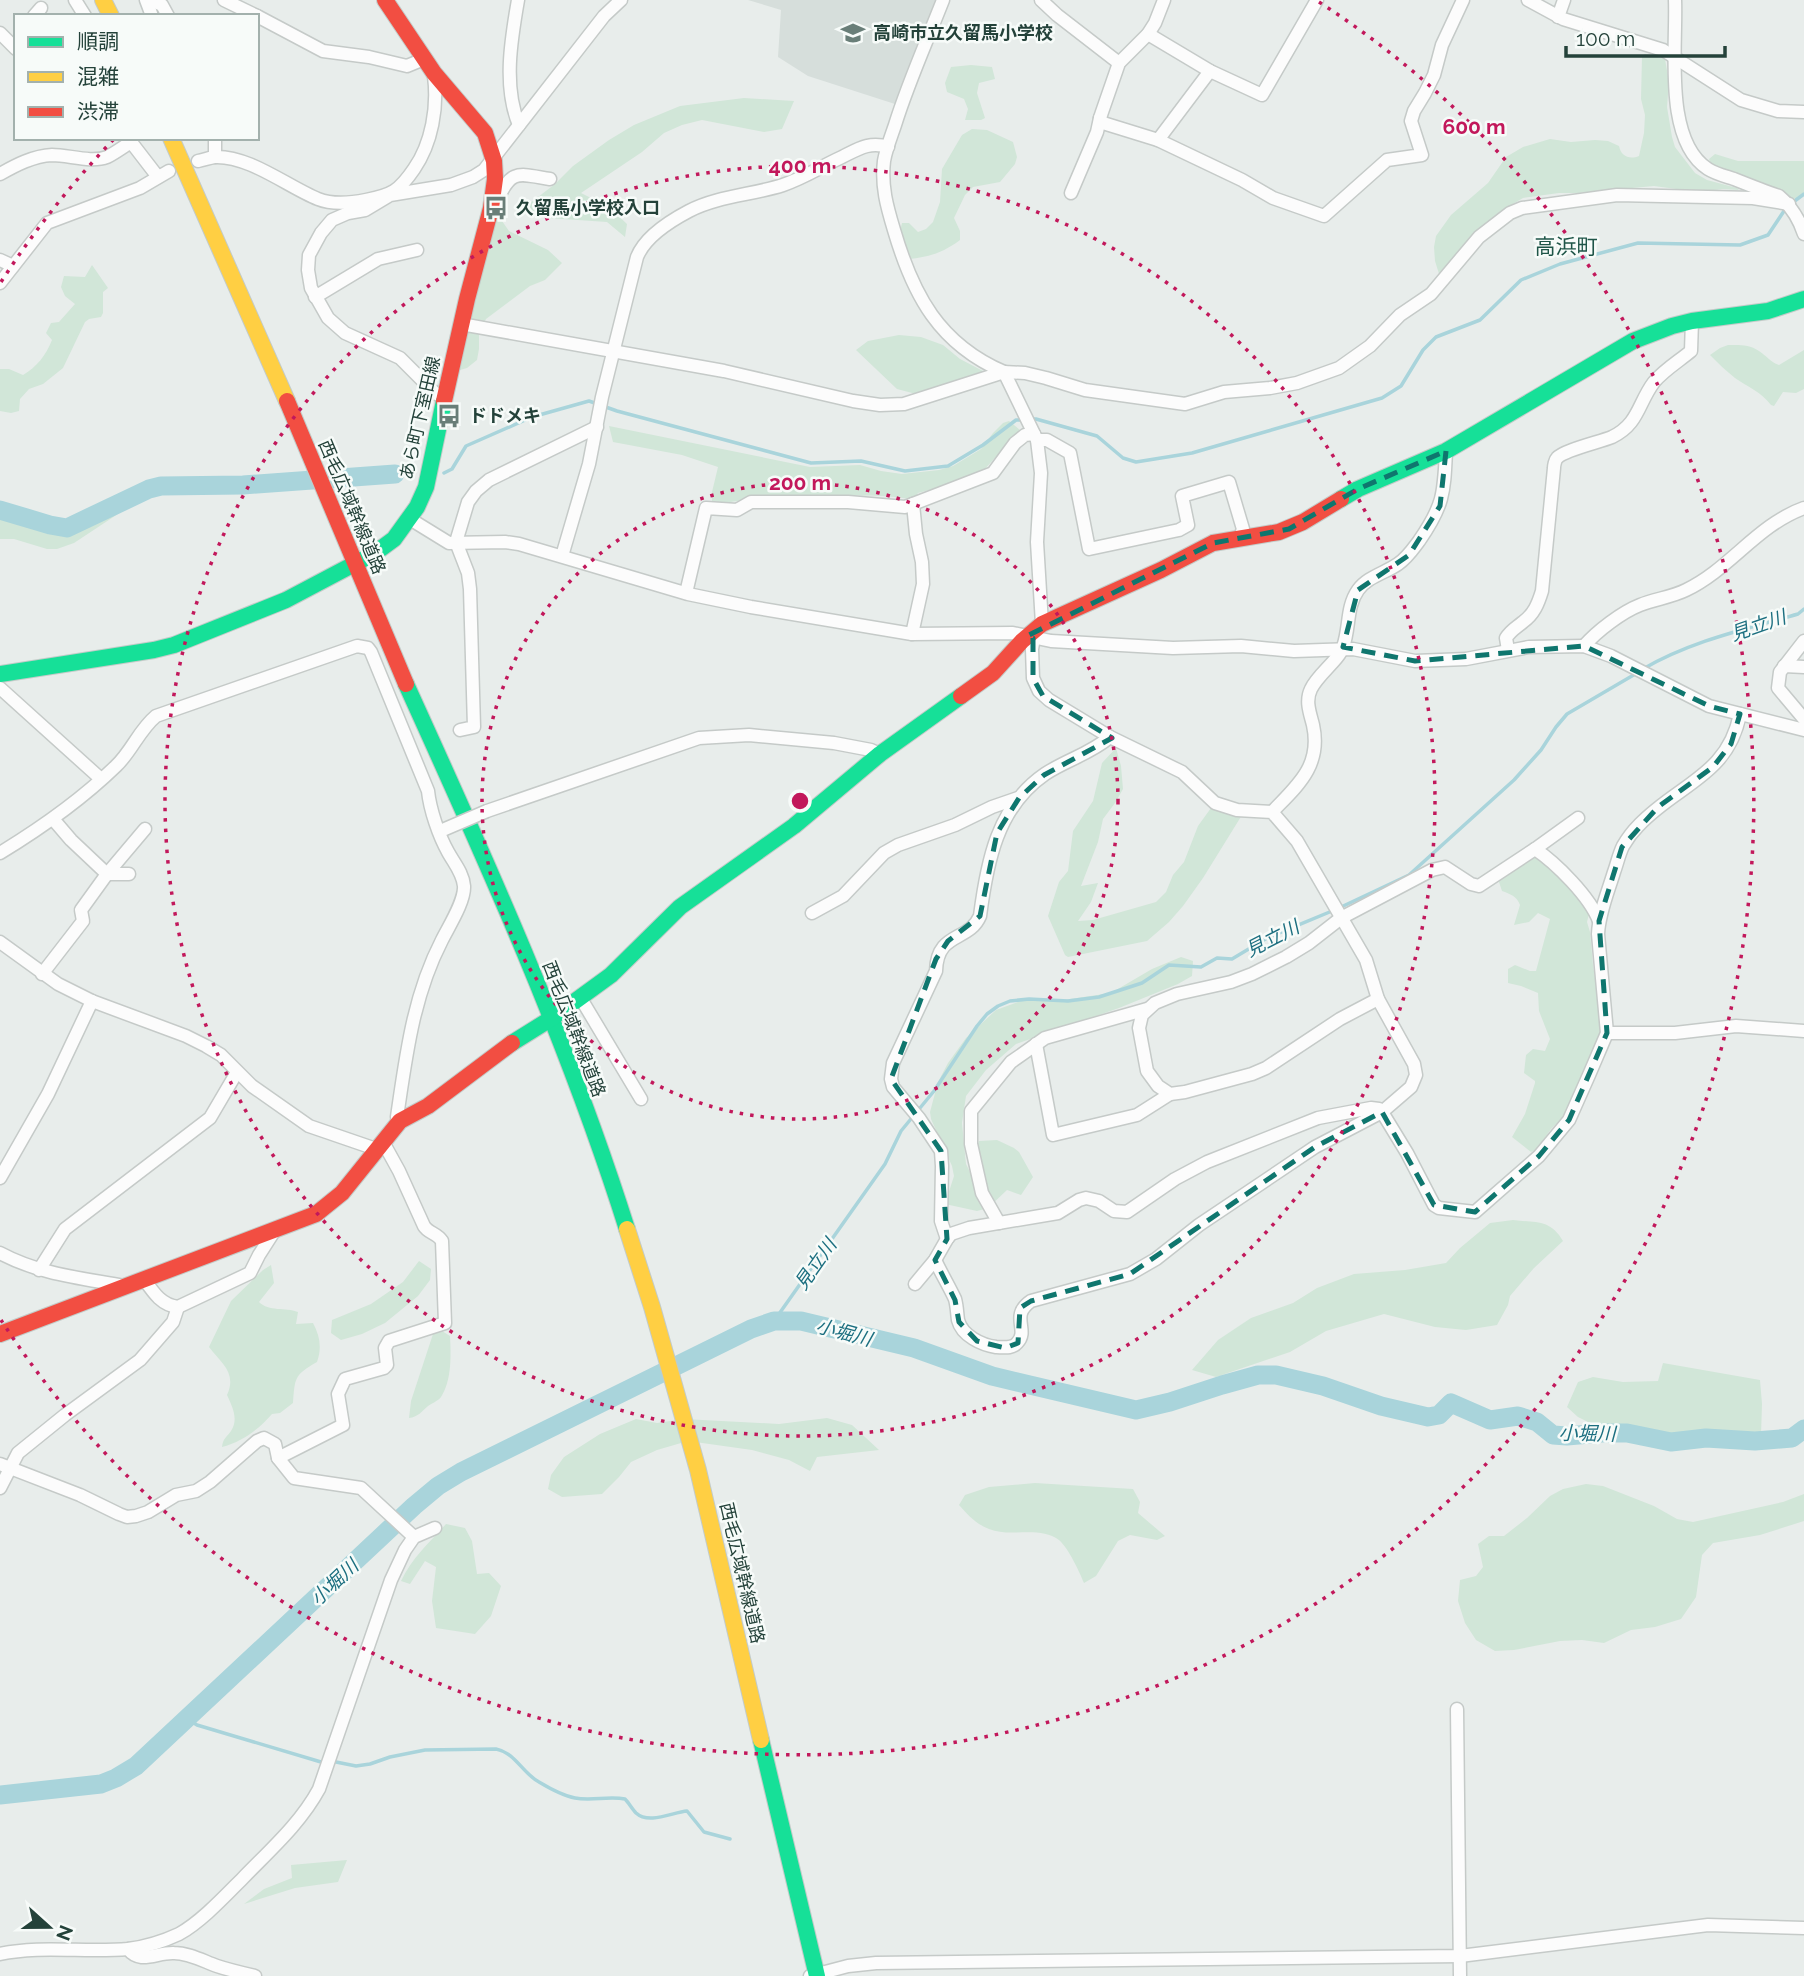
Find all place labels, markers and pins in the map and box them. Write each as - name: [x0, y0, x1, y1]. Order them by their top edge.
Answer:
- school or university icon: 高崎市立久留馬小学校: [839, 19, 867, 47]
- place label: 高崎市立久留馬小学校: [873, 22, 1053, 43]
- bus stop icon: 久留馬小学校入口: [482, 194, 510, 222]
- place label: 久留馬小学校入口: [516, 197, 660, 218]
- bus stop icon: ドドメキ: [435, 402, 463, 430]
- place label: ドドメキ: [469, 405, 541, 426]
- centre of rings: [788, 789, 812, 813]

